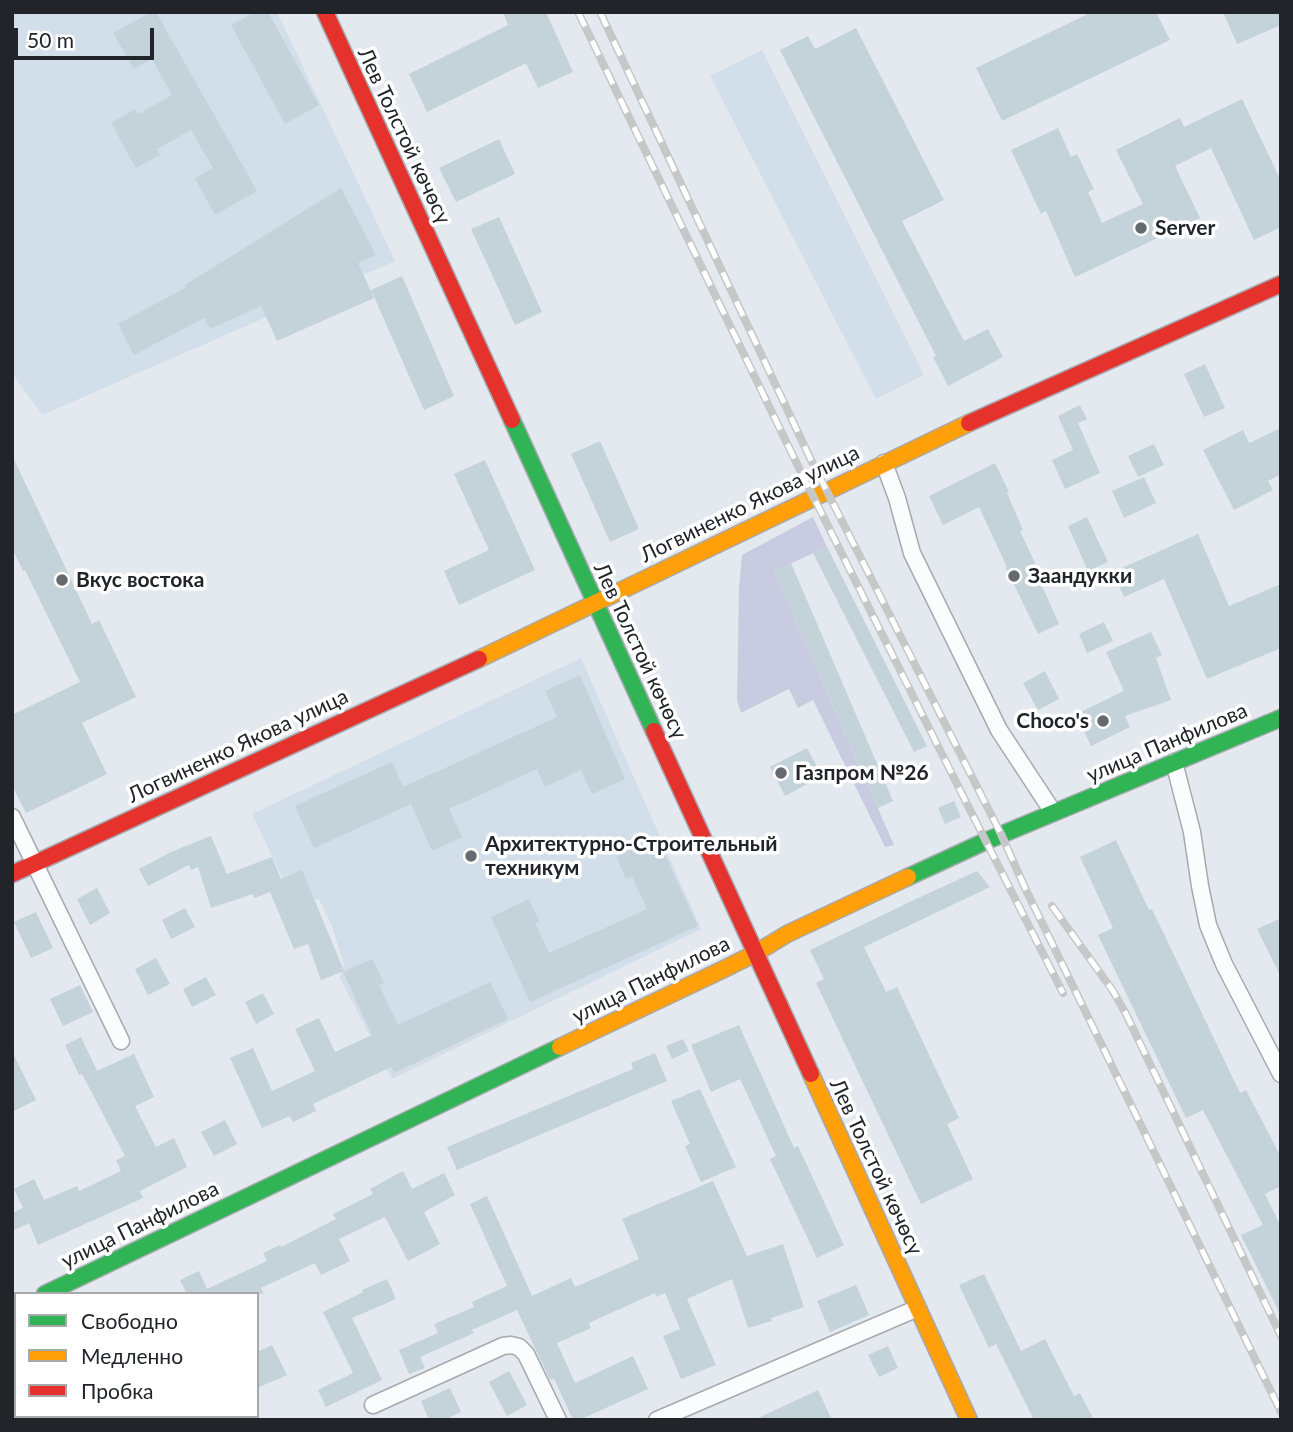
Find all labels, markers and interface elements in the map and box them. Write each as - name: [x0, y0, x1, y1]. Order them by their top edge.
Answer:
- scale bar: [18, 14, 158, 58]
- text: 50 m: [27, 27, 74, 52]
- street label: Лев Толстой көчөсү: [352, 44, 456, 228]
- place label: Server: [1155, 215, 1215, 241]
- marker: Server: [1133, 220, 1149, 236]
- street label: Логвиненко Якова улица: [637, 440, 863, 568]
- street label: Лев Толстой көчөсү: [588, 559, 692, 743]
- place label: Заандукки: [1028, 563, 1132, 589]
- place label: Вкус востока: [76, 567, 204, 593]
- marker: Заандукки: [1006, 568, 1022, 584]
- marker: Вкус востока: [54, 572, 70, 588]
- street label: Логвиненко Якова улица: [124, 684, 352, 808]
- street label: улица Панфилова: [1083, 698, 1251, 788]
- place label: Choco's: [1016, 708, 1089, 734]
- marker: Choco's: [1095, 713, 1111, 729]
- place label: Газпром №26: [795, 760, 929, 786]
- marker: Газпром №26: [773, 765, 789, 781]
- place label: Архитектурно-Строительный техникум: [485, 831, 777, 881]
- marker: Архитектурно-Строительный техникум: [463, 848, 479, 864]
- street label: улица Панфилова: [568, 931, 734, 1029]
- street label: Лев Толстой көчөсү: [824, 1075, 928, 1259]
- street label: улица Панфилова: [57, 1176, 223, 1274]
- legend: [14, 1292, 259, 1418]
- text: Свободно: [81, 1308, 178, 1333]
- text: Медленно: [81, 1343, 183, 1368]
- text: Пробка: [81, 1378, 154, 1403]

